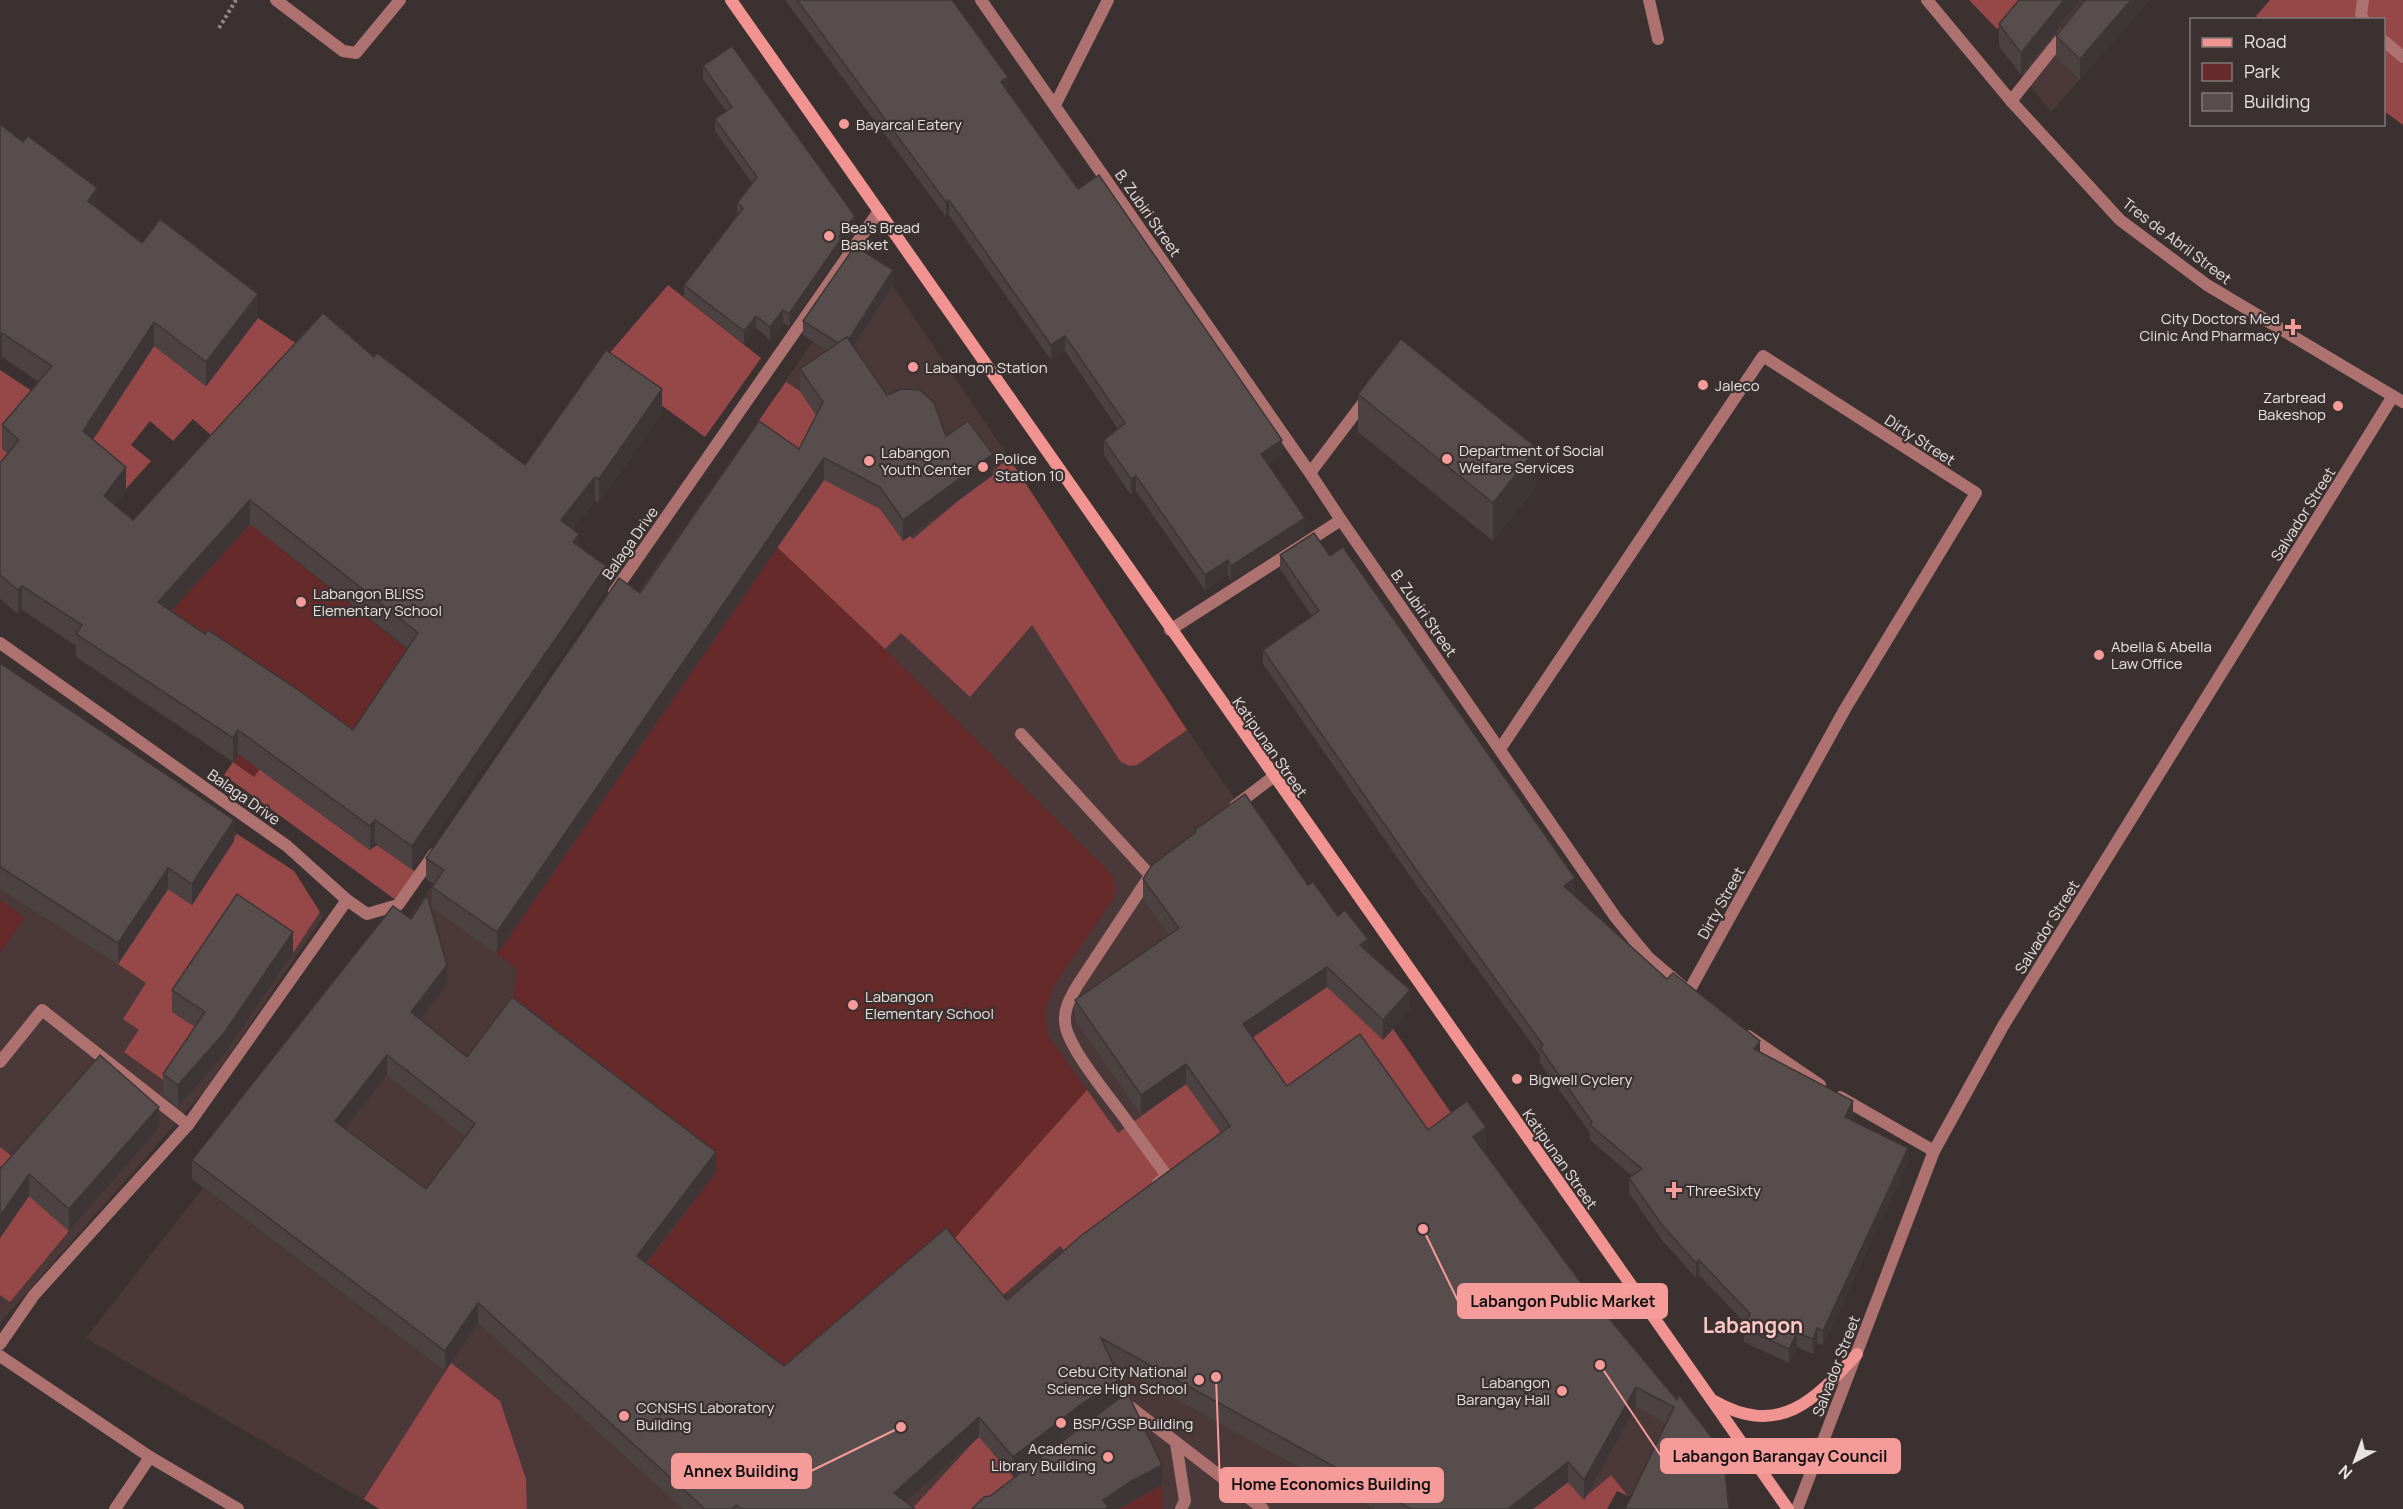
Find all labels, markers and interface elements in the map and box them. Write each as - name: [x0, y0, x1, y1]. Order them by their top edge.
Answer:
- legend: [2190, 18, 2385, 126]
- text: Road: [2244, 29, 2287, 53]
- text: Park: [2244, 59, 2281, 83]
- text: Building: [2244, 89, 2310, 113]
- place label: Bayarcal Eatery: [856, 114, 962, 135]
- marker: Bayarcal Eatery: [837, 117, 851, 131]
- street label: B. Zubiri Street: [1110, 165, 1186, 261]
- street label: Tres de Abril Street: [2118, 193, 2236, 289]
- place label: Bea's Bread Basket: [841, 217, 920, 255]
- marker: Bea's Bread Basket: [822, 229, 836, 243]
- place label: City Doctors Med Clinic And Pharmacy: [2140, 308, 2280, 346]
- marker: City Doctors Med Clinic And Pharmacy: [2284, 318, 2302, 336]
- place label: Labangon Station: [925, 357, 1048, 378]
- marker: Labangon Station: [906, 360, 920, 374]
- place label: Jaleco: [1715, 375, 1760, 396]
- marker: Jaleco: [1696, 378, 1710, 392]
- place label: Zarbread Bakeshop: [2258, 387, 2326, 425]
- marker: Zarbread Bakeshop: [2331, 399, 2345, 413]
- street label: Dirty Street: [1881, 409, 1959, 471]
- place label: Department of Social Welfare Services: [1459, 440, 1604, 478]
- place label: Labangon Youth Center: [881, 442, 972, 480]
- place label: Police Station 10: [995, 448, 1064, 486]
- marker: Department of Social Welfare Services: [1440, 452, 1454, 466]
- marker: Labangon Youth Center: [862, 454, 876, 468]
- marker: Police Station 10: [976, 460, 990, 474]
- street label: Salvador Street: [2266, 463, 2340, 565]
- street label: Balaga Drive: [597, 502, 663, 584]
- street label: B. Zubiri Street: [1386, 565, 1462, 661]
- place label: Labangon BLISS Elementary School: [313, 583, 442, 621]
- marker: Labangon BLISS Elementary School: [294, 595, 308, 609]
- place label: Abella & Abella Law Office: [2111, 636, 2212, 674]
- marker: Abella & Abella Law Office: [2092, 648, 2106, 662]
- street label: Katipunan Street: [1228, 693, 1312, 801]
- street label: Balaga Drive: [203, 764, 285, 830]
- street label: Dirty Street: [1692, 863, 1750, 943]
- street label: Salvador Street: [2010, 876, 2084, 978]
- place label: Labangon Elementary School: [865, 986, 994, 1024]
- marker: Labangon Elementary School: [846, 998, 860, 1012]
- place label: Bigwell Cyclery: [1529, 1069, 1633, 1090]
- marker: Bigwell Cyclery: [1510, 1072, 1524, 1086]
- street label: Katipunan Street: [1518, 1105, 1602, 1213]
- place label: ThreeSixty: [1686, 1180, 1761, 1201]
- marker: ThreeSixty: [1667, 1183, 1681, 1197]
- callout: Labangon Public Market: [1458, 1284, 1667, 1318]
- text: Labangon Public Market: [1470, 1290, 1656, 1312]
- district label: Labangon: [1703, 1311, 1803, 1339]
- street label: Salvador Street: [1807, 1312, 1865, 1420]
- place label: Cebu City National Science High School: [1047, 1361, 1187, 1399]
- place label: Labangon Barangay Hall: [1457, 1372, 1550, 1410]
- marker: Cebu City National Science High School: [1192, 1373, 1206, 1387]
- marker: Labangon Barangay Hall: [1555, 1384, 1569, 1398]
- place label: CCNSHS Laboratory Building: [636, 1397, 775, 1435]
- marker: CCNSHS Laboratory Building: [617, 1409, 631, 1423]
- place label: BSP/GSP Building: [1073, 1413, 1194, 1434]
- marker: BSP/GSP Building: [1054, 1416, 1068, 1430]
- north arrow: [2325, 1431, 2385, 1491]
- place label: Academic Library Building: [991, 1438, 1096, 1476]
- callout: Labangon Barangay Council: [1661, 1439, 1900, 1473]
- text: Labangon Barangay Council: [1673, 1445, 1887, 1467]
- marker: Academic Library Building: [1101, 1450, 1115, 1464]
- callout: Annex Building: [672, 1454, 811, 1488]
- text: Annex Building: [683, 1460, 799, 1482]
- text: N: [2334, 1460, 2357, 1484]
- callout: Home Economics Building: [1220, 1468, 1443, 1502]
- text: Home Economics Building: [1231, 1473, 1431, 1495]

